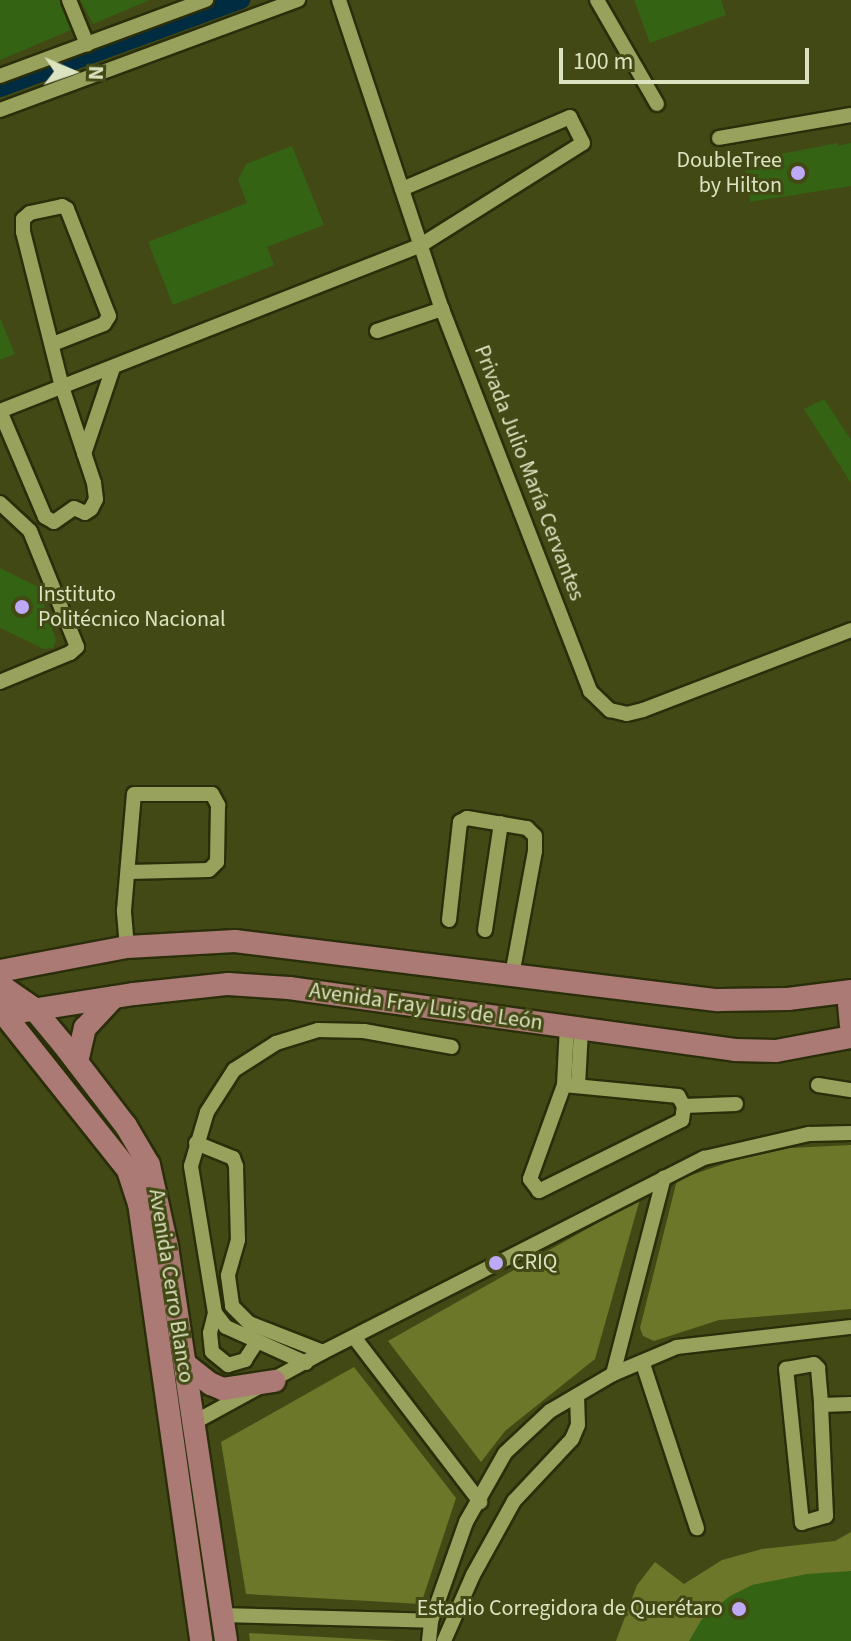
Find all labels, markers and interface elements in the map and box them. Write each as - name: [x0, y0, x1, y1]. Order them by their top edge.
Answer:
- north arrow: [32, 32, 112, 112]
- scale bar: [563, 32, 813, 82]
- text: 100 m: [573, 44, 633, 79]
- text: N: [80, 65, 112, 81]
- place label: DoubleTree by Hilton: [676, 147, 782, 198]
- marker: DoubleTree by Hilton: [789, 164, 807, 182]
- street label: Privada Julio María Cervantes: [468, 342, 590, 604]
- place label: Instituto Politécnico Nacional: [38, 581, 226, 632]
- marker: Instituto Politécnico Nacional: [13, 598, 31, 616]
- street label: Avenida Fray Luis de León: [307, 978, 545, 1036]
- street label: Avenida Cerro Blanco: [143, 1187, 199, 1385]
- place label: CRIQ: [512, 1250, 557, 1276]
- marker: CRIQ: [487, 1254, 505, 1272]
- place label: Estadio Corregidora de Querétaro: [417, 1596, 723, 1622]
- marker: Estadio Corregidora de Querétaro: [730, 1600, 748, 1618]

